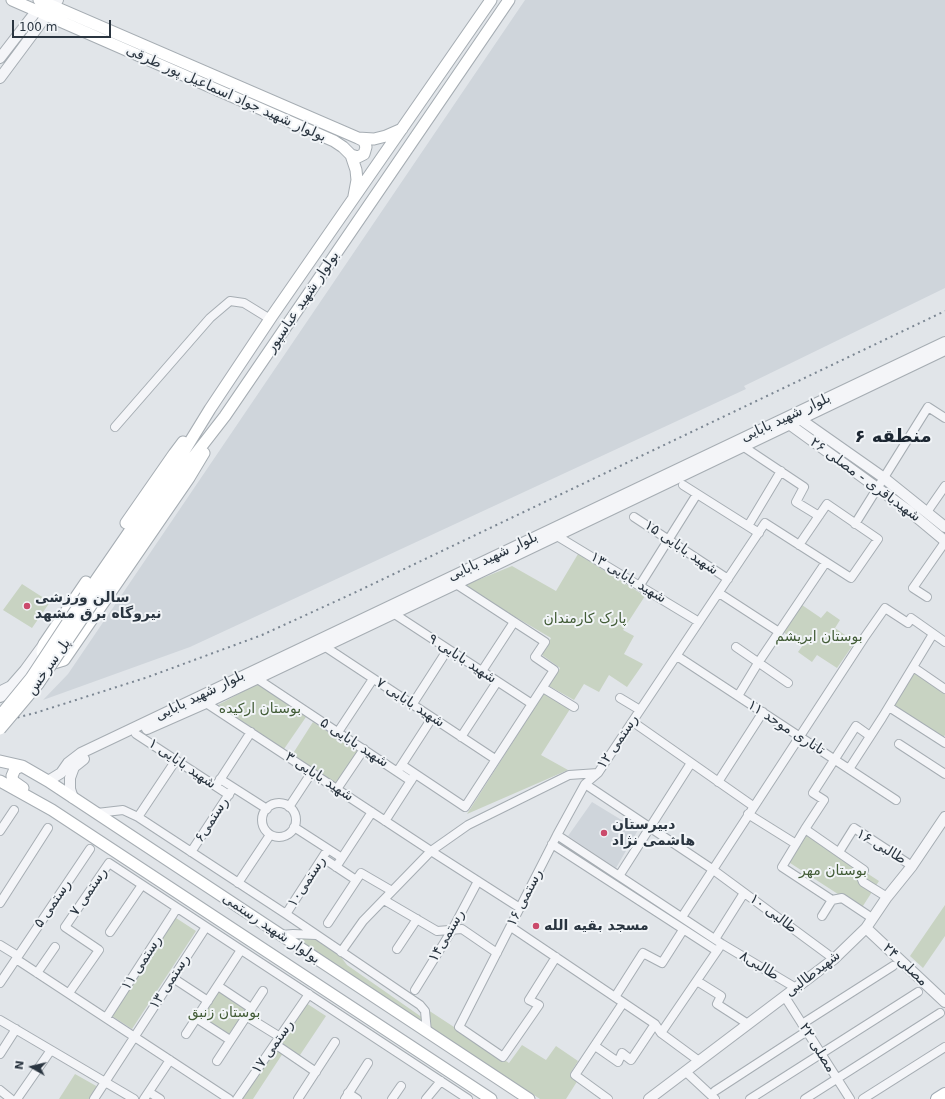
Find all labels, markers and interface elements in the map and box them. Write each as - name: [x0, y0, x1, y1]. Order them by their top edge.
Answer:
- scale bar: [14, 12, 113, 38]
- text: 100 m: [19, 20, 57, 34]
- street label: بولوار شهید جواد اسماعیل پور طرقی: [123, 42, 329, 146]
- street label: بولوار شهید عباسپور: [263, 248, 343, 356]
- street label: بلوار شهید بابایی: [739, 390, 833, 446]
- district label: منطقه ۶: [854, 426, 932, 448]
- street label: شهیدباقری - مصلی ۲۶: [806, 434, 924, 526]
- street label: شهید بابایی ۱۵: [641, 517, 721, 579]
- street label: بلوار شهید بابایی: [446, 529, 540, 585]
- street label: شهید بابایی ۱۳: [587, 549, 669, 607]
- place label: سالن ورزشی نیروگاه برق مشهد: [35, 590, 162, 622]
- marker: سالن ورزشی نیروگاه برق مشهد: [22, 601, 32, 611]
- park label: پارک کارمندان: [544, 611, 626, 627]
- park label: بوستان ابریشم: [775, 629, 863, 645]
- street label: شهید بابایی ۹: [425, 631, 499, 687]
- street label: پل سرخس: [24, 636, 74, 698]
- street label: بلوار شهید بابایی: [153, 667, 247, 725]
- street label: شهید بابایی ۷: [373, 675, 447, 731]
- street label: تاتاری موحد ۱۱: [744, 697, 828, 759]
- park label: بوستان ارکیده: [219, 701, 301, 717]
- street label: رستمی ۱۲: [594, 712, 642, 772]
- street label: شهید بابایی ۵: [317, 715, 391, 771]
- street label: شهید بابایی ۱: [145, 735, 219, 793]
- street label: شهید بابایی ۳: [282, 749, 356, 805]
- street label: رستمی۶: [191, 794, 233, 846]
- place label: دبیرستان هاشمی نژاد: [612, 817, 695, 850]
- street label: طالبی ۱۶: [853, 826, 909, 868]
- marker: دبیرستان هاشمی نژاد: [599, 828, 609, 838]
- street label: رستمی۱۰: [284, 853, 330, 911]
- park label: بوستان مهر: [799, 863, 867, 879]
- street label: رستمی ۷: [67, 865, 111, 919]
- street label: رستمی ۱۶: [503, 867, 547, 929]
- street label: رستمی ۵: [31, 877, 75, 931]
- street label: بولوار شهید رستمی: [219, 890, 323, 968]
- street label: طالبی ۱۰: [746, 891, 800, 937]
- street label: رستمی۱۴: [425, 907, 469, 965]
- place label: مسجد بقیه الله: [544, 918, 649, 934]
- marker: مسجد بقیه الله: [531, 921, 541, 931]
- street label: رستمی ۱۱: [118, 932, 166, 994]
- street label: مصلی ۲۴: [879, 940, 931, 990]
- street label: شهیدطالبی: [782, 947, 844, 1001]
- street label: طالبی۸: [736, 948, 782, 984]
- street label: رستمی ۱۳: [146, 951, 194, 1013]
- park label: بوستان زنبق: [188, 1005, 260, 1021]
- street label: رستمی ۱۷: [248, 1017, 298, 1077]
- street label: مصلی ۲۲: [795, 1020, 839, 1076]
- north arrow: [12, 1047, 52, 1087]
- text: N: [13, 1060, 27, 1071]

